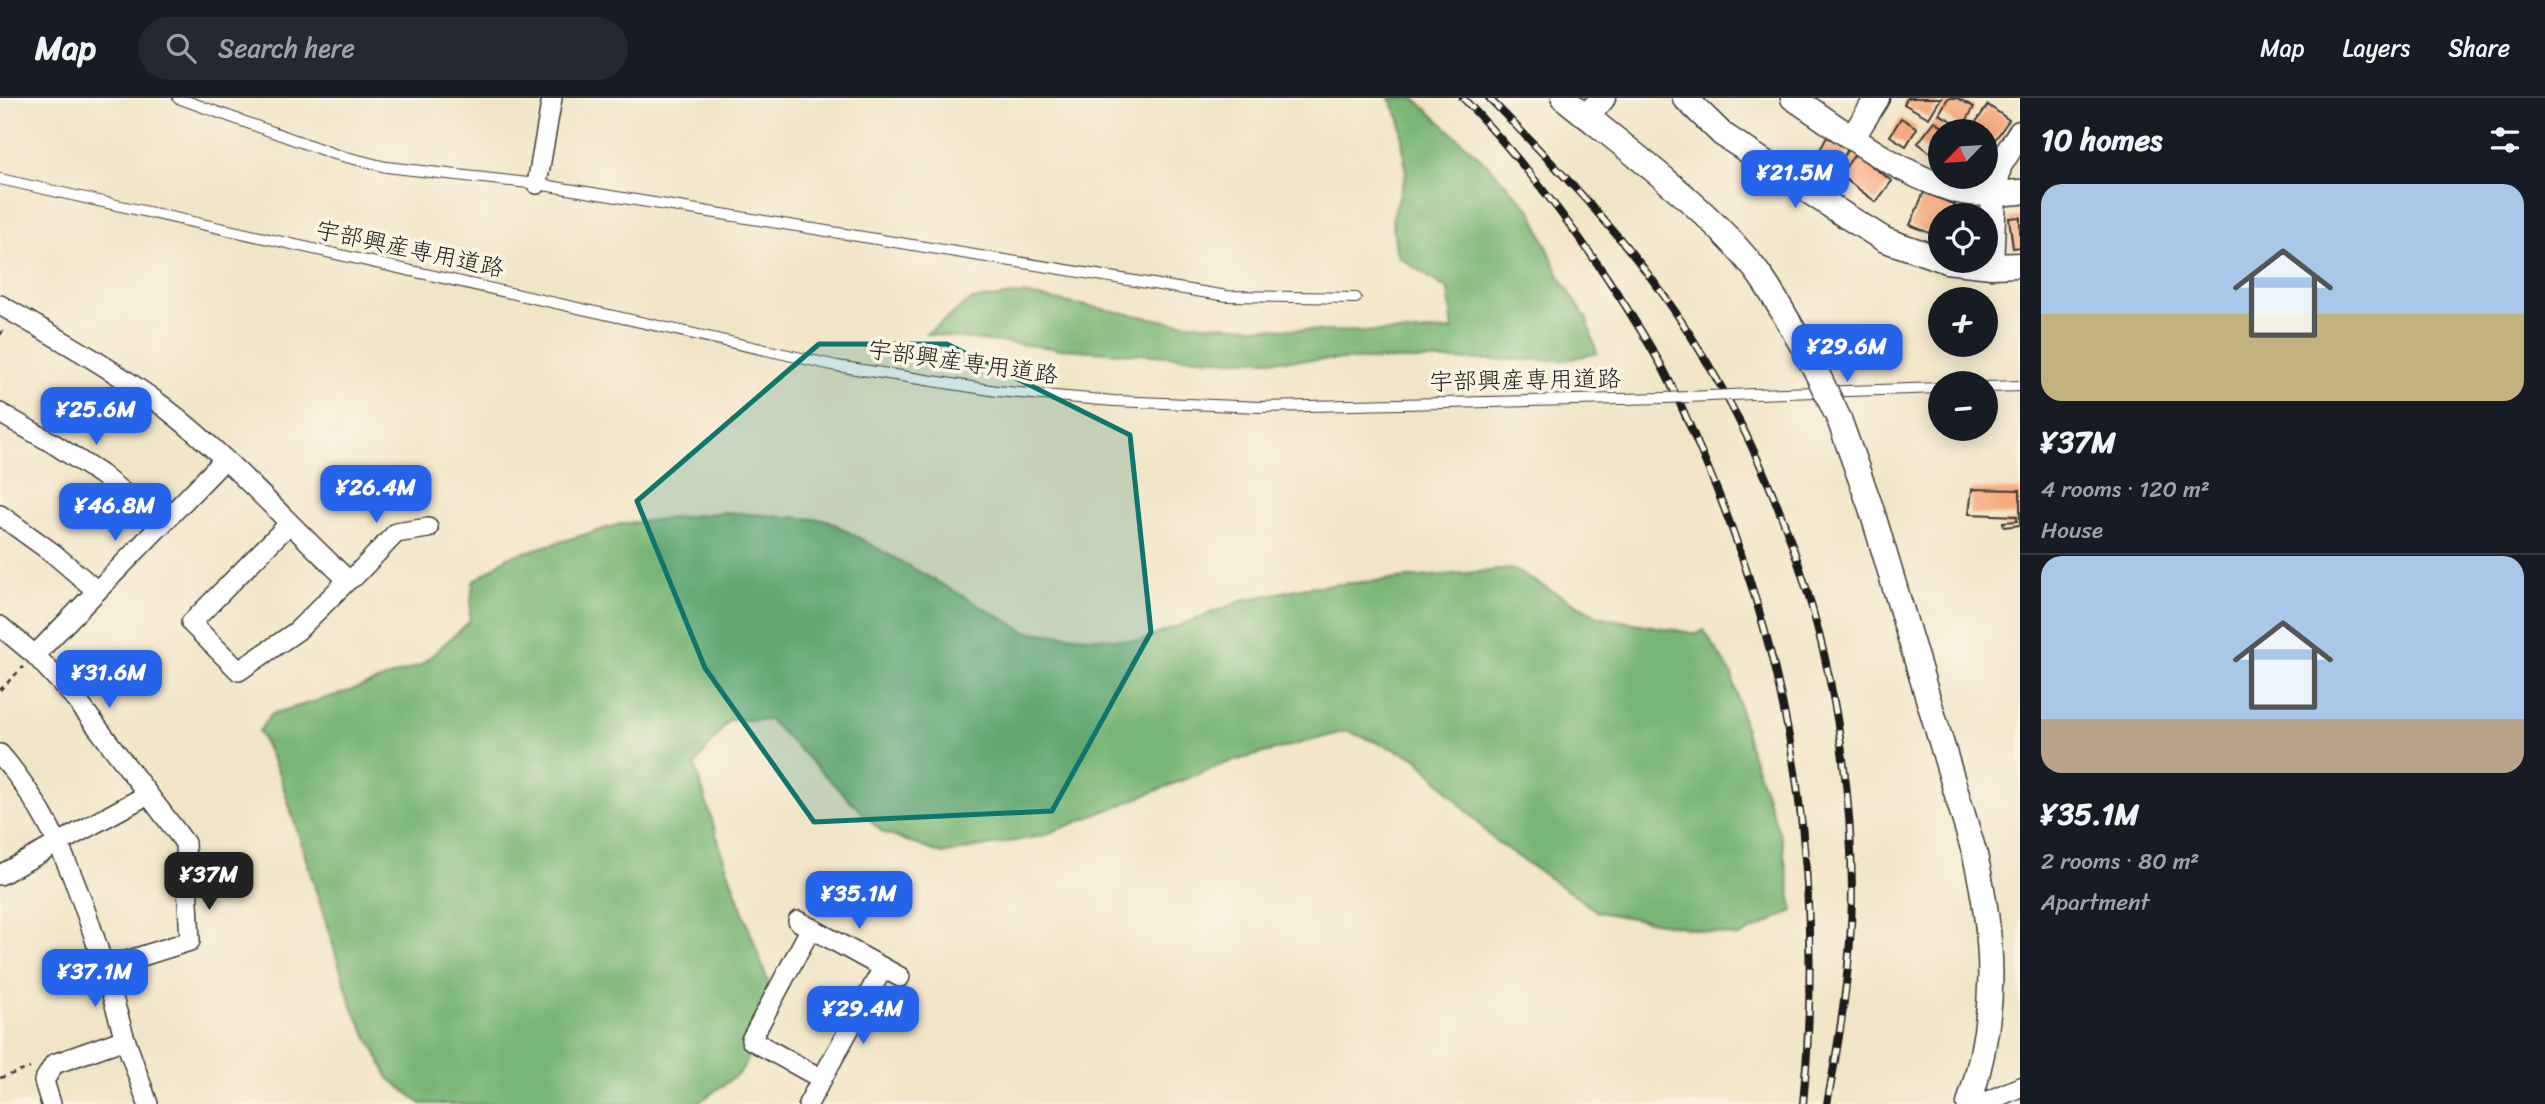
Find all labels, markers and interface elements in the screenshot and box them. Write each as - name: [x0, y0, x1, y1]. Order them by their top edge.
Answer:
- search box: [138, 17, 628, 80]
- text: Map: [35, 19, 96, 77]
- text: Search here: [218, 25, 355, 71]
- text: Map: [2260, 27, 2305, 69]
- text: Layers: [2343, 27, 2410, 69]
- text: Share: [2448, 27, 2510, 69]
- icon: search: [162, 29, 200, 67]
- text: 10 homes: [2041, 113, 2162, 167]
- north arrow: [1928, 119, 1998, 189]
- map controls: [1928, 119, 1998, 441]
- icon: filters: [2486, 121, 2524, 159]
- pin: ¥21.5M: [1738, 150, 1852, 210]
- text: ¥21.5M: [1757, 152, 1833, 193]
- button: locate: [1928, 203, 1998, 273]
- street label: 宇部興産専用道路: [312, 208, 508, 290]
- icon: home: [2220, 230, 2346, 356]
- button: +: [1928, 287, 1998, 357]
- pin: ¥29.6M: [1790, 324, 1904, 384]
- text: ¥29.6M: [1808, 326, 1886, 367]
- street label: 宇部興産専用道路: [865, 328, 1061, 396]
- street label: 宇部興産専用道路: [1429, 357, 1621, 403]
- button: −: [1928, 371, 1998, 441]
- pin: ¥25.6M: [39, 388, 153, 447]
- text: ¥25.6M: [57, 389, 135, 430]
- text: ¥37M: [2041, 415, 2116, 469]
- pin: ¥26.4M: [319, 466, 433, 525]
- text: ¥26.4M: [336, 467, 416, 508]
- text: 4 rooms · 120 m²: [2041, 469, 2210, 510]
- pin: ¥46.8M: [58, 484, 172, 543]
- text: ¥46.8M: [75, 485, 155, 526]
- text: House: [2041, 510, 2103, 551]
- icon: home: [2220, 602, 2346, 728]
- pin: ¥31.6M: [52, 650, 166, 710]
- text: ¥31.6M: [72, 652, 146, 693]
- text: ¥35.1M: [2041, 787, 2139, 841]
- text: 2 rooms · 80 m²: [2041, 841, 2199, 882]
- pin: ¥37M: [168, 852, 250, 912]
- text: ¥37M: [180, 854, 238, 895]
- pin: ¥35.1M: [802, 872, 916, 931]
- text: ¥35.1M: [821, 873, 897, 914]
- text: Apartment: [2041, 882, 2150, 923]
- pin: ¥37.1M: [38, 950, 152, 1009]
- text: ¥37.1M: [58, 951, 132, 992]
- pin: ¥29.4M: [806, 986, 920, 1046]
- text: ¥29.4M: [823, 988, 903, 1029]

